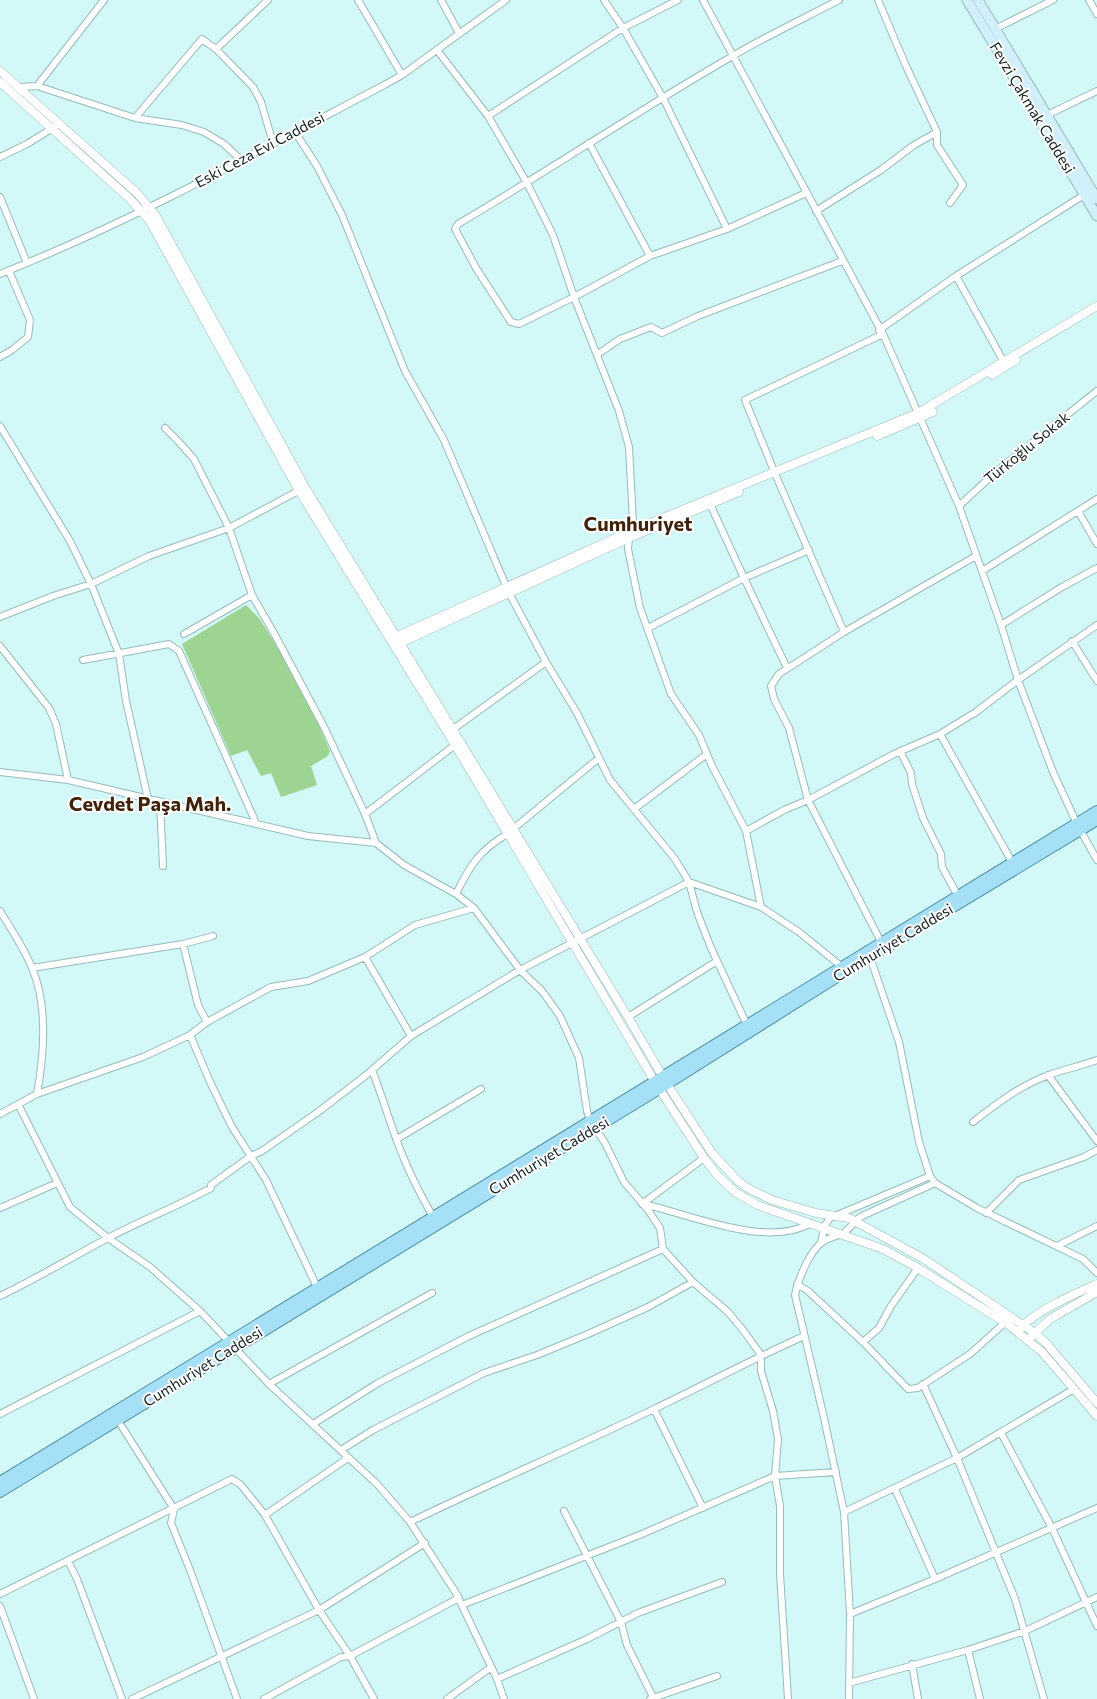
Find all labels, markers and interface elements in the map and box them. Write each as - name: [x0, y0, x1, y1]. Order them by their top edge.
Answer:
- street label: Fevzi Çakmak Caddesi: [986, 39, 1079, 176]
- street label: Eski Ceza Evi Caddesi: [192, 107, 327, 191]
- street label: Türkoğlu Sokak: [980, 407, 1073, 487]
- district label: Cumhuriyet: [584, 511, 692, 535]
- district label: Cevdet Paşa Mah.: [69, 791, 231, 815]
- street label: Cumhuriyet Caddesi: [829, 899, 956, 985]
- street label: Cumhuriyet Caddesi: [485, 1112, 612, 1198]
- street label: Cumhuriyet Caddesi: [140, 1322, 265, 1410]

